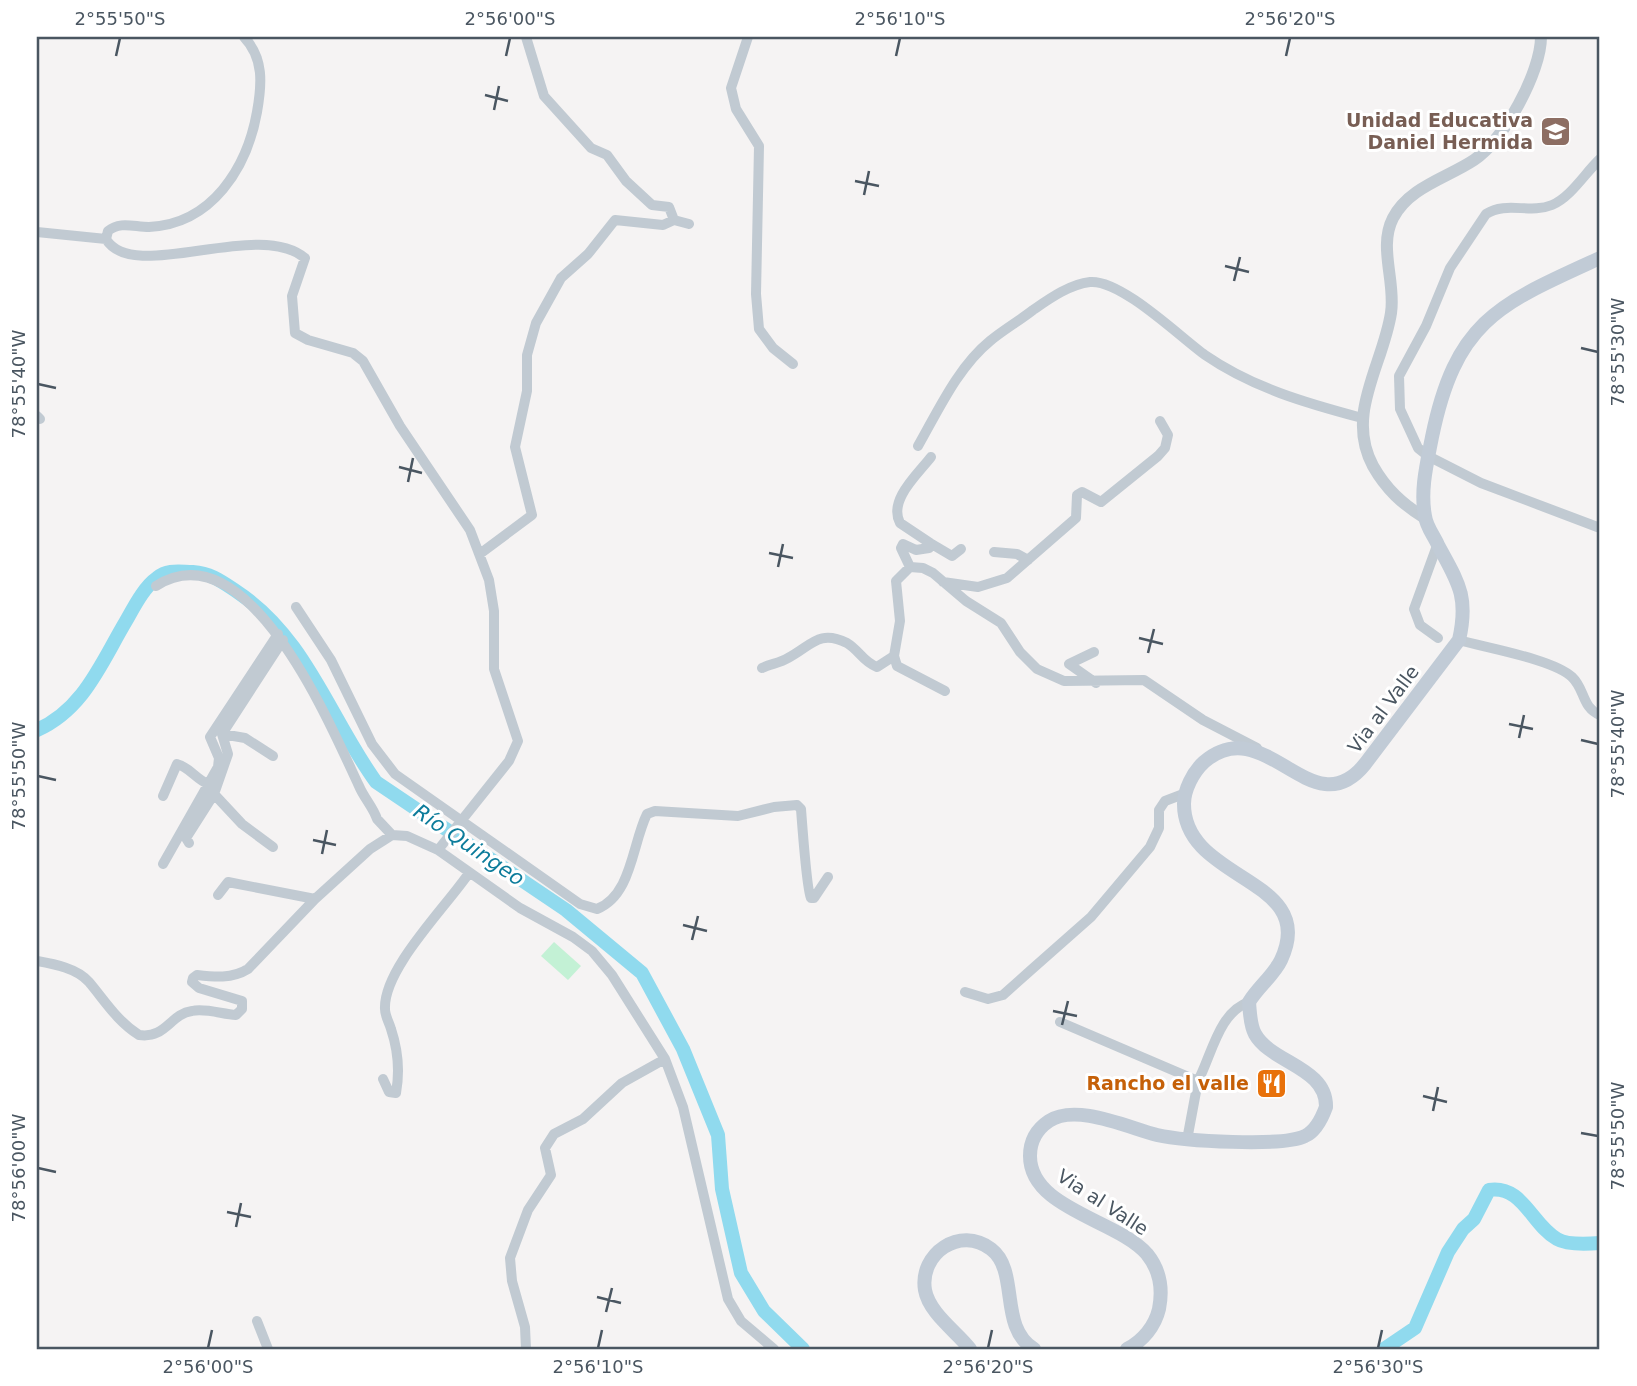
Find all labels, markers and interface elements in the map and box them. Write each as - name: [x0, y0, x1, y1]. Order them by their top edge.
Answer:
- text: 2°55'50"S: [75, 8, 165, 29]
- text: 2°56'00"S: [465, 8, 555, 29]
- text: 2°56'10"S: [855, 8, 945, 29]
- text: 2°56'20"S: [1245, 8, 1335, 29]
- place label: Unidad Educativa Daniel Hermida: [1346, 109, 1533, 153]
- school or university icon: Unidad Educativa Daniel Hermida: [1539, 114, 1573, 148]
- text: 78°55'30"W: [1607, 297, 1628, 406]
- text: 78°55'40"W: [8, 329, 29, 438]
- street label: Via al Valle: [1343, 661, 1423, 757]
- text: 78°55'40"W: [1607, 689, 1628, 798]
- text: 78°55'50"W: [8, 721, 29, 830]
- water label: Río Quingeo: [409, 799, 529, 891]
- restaurant icon: Rancho el valle: [1255, 1066, 1289, 1100]
- place label: Rancho el valle: [1086, 1072, 1249, 1094]
- text: 78°55'50"W: [1607, 1081, 1628, 1190]
- text: 78°56'00"W: [8, 1113, 29, 1222]
- street label: Via al Valle: [1053, 1164, 1153, 1240]
- text: 2°56'00"S: [163, 1356, 253, 1377]
- text: 2°56'10"S: [553, 1356, 643, 1377]
- text: 2°56'20"S: [943, 1356, 1033, 1377]
- text: 2°56'30"S: [1333, 1356, 1423, 1377]

